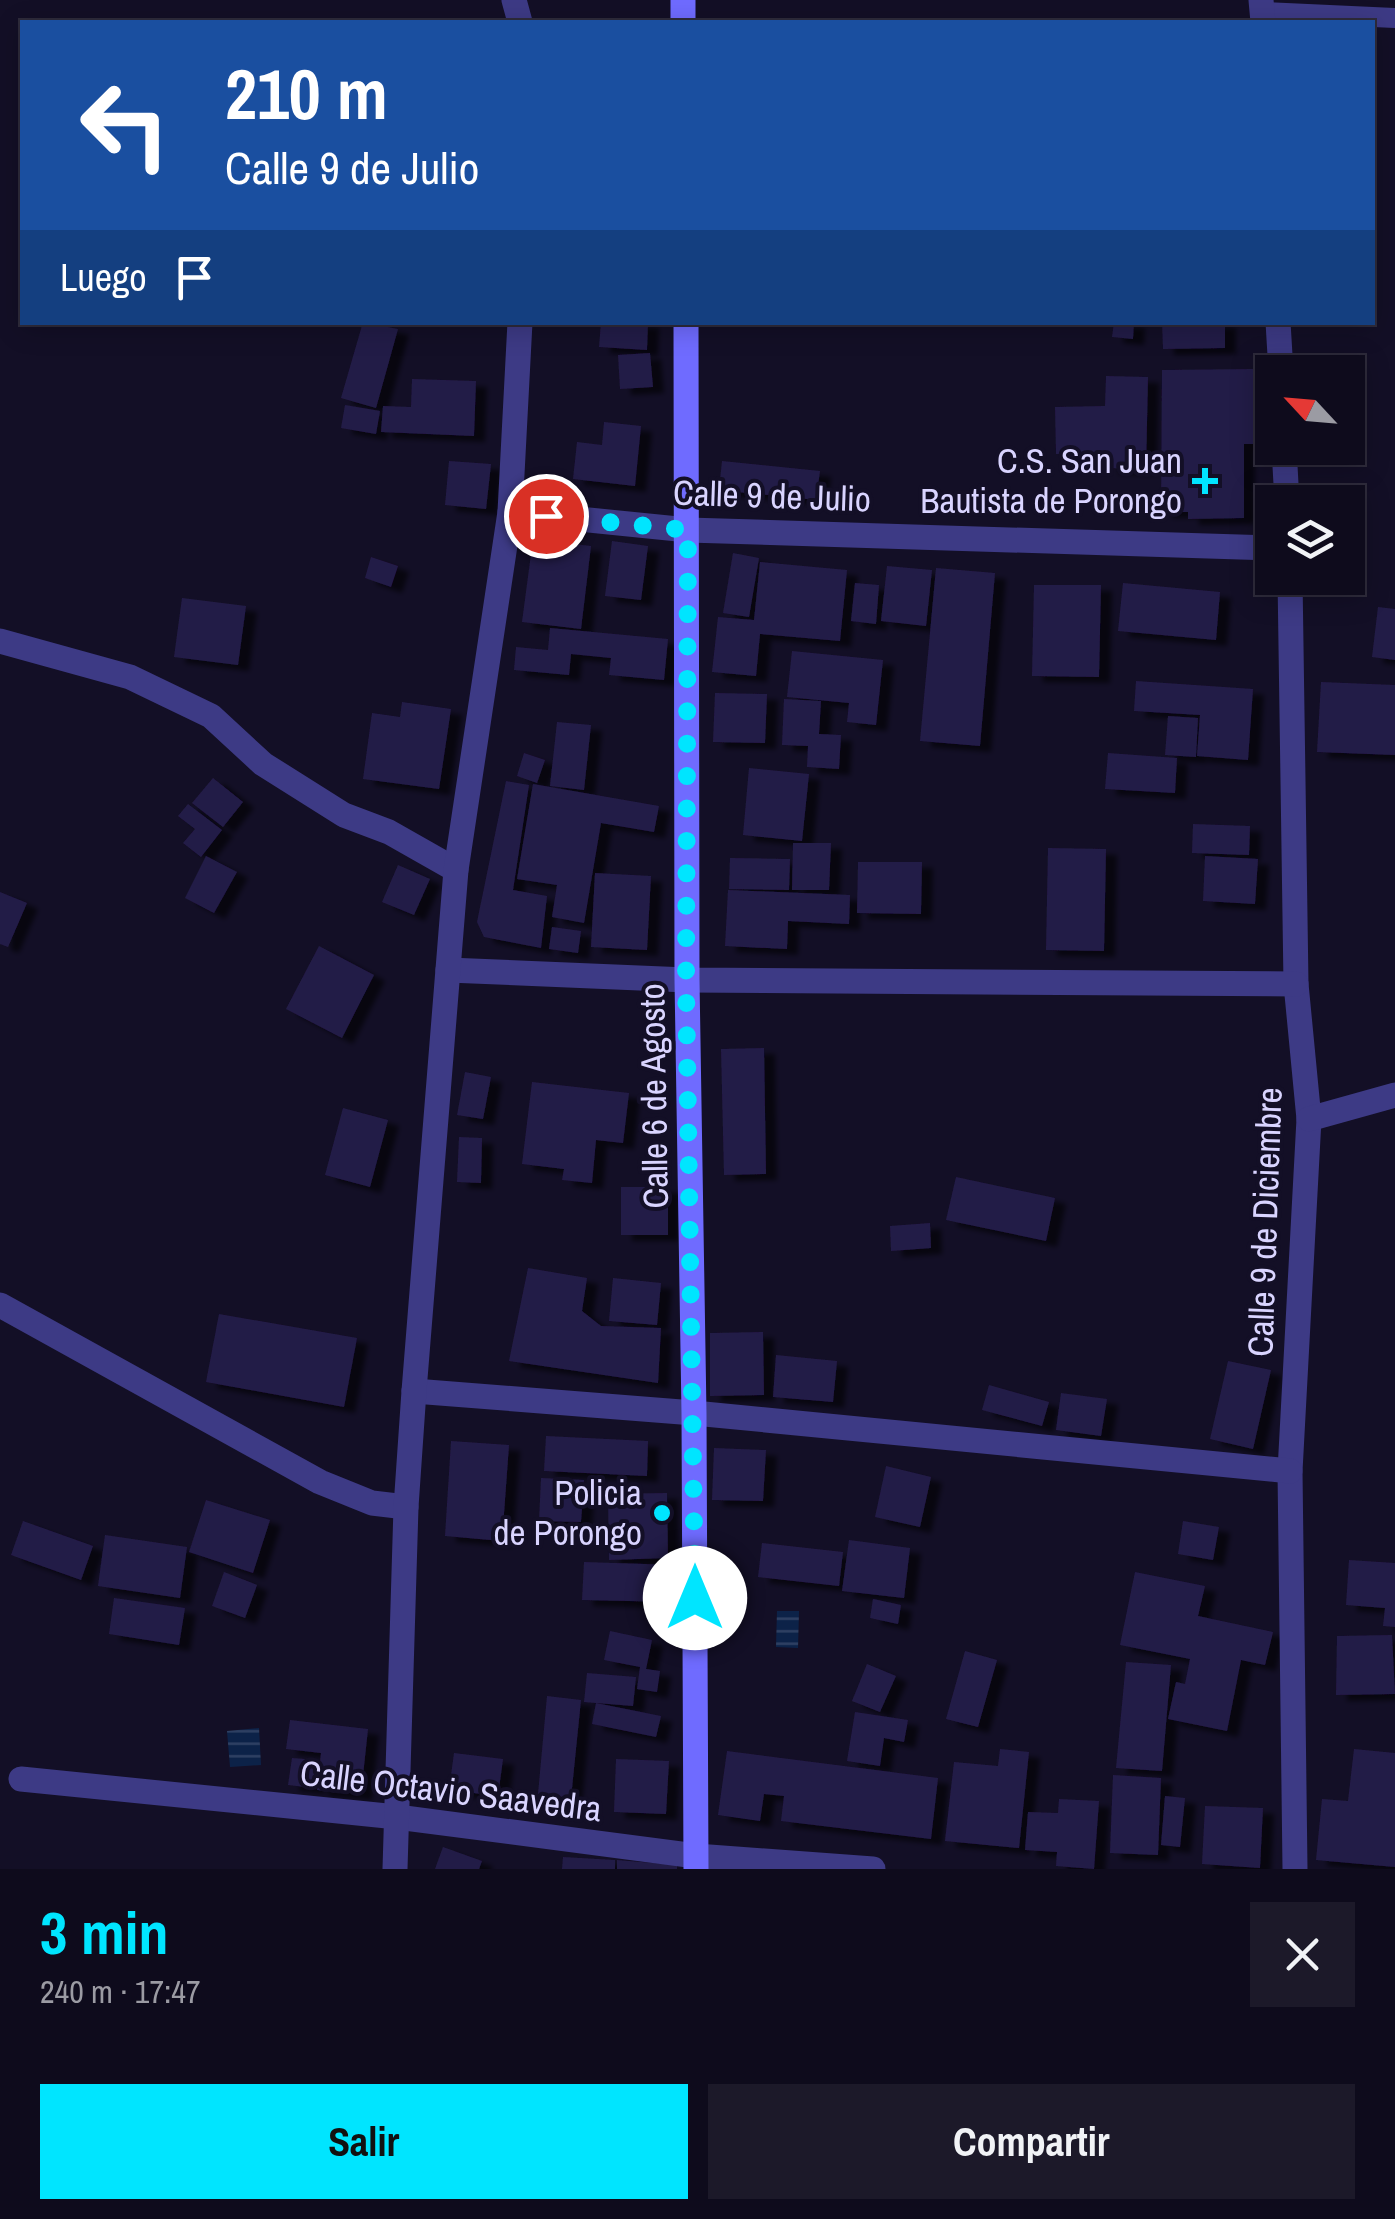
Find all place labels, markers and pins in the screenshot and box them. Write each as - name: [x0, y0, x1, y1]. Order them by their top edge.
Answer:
- place label: C.S. San Juan Bautista de Porongo: [920, 437, 1182, 524]
- marker: C.S. San Juan Bautista de Porongo: [1192, 468, 1218, 494]
- pin: [504, 474, 589, 559]
- place label: Policia de Porongo: [494, 1469, 642, 1556]
- marker: Policia de Porongo: [651, 1502, 673, 1524]

